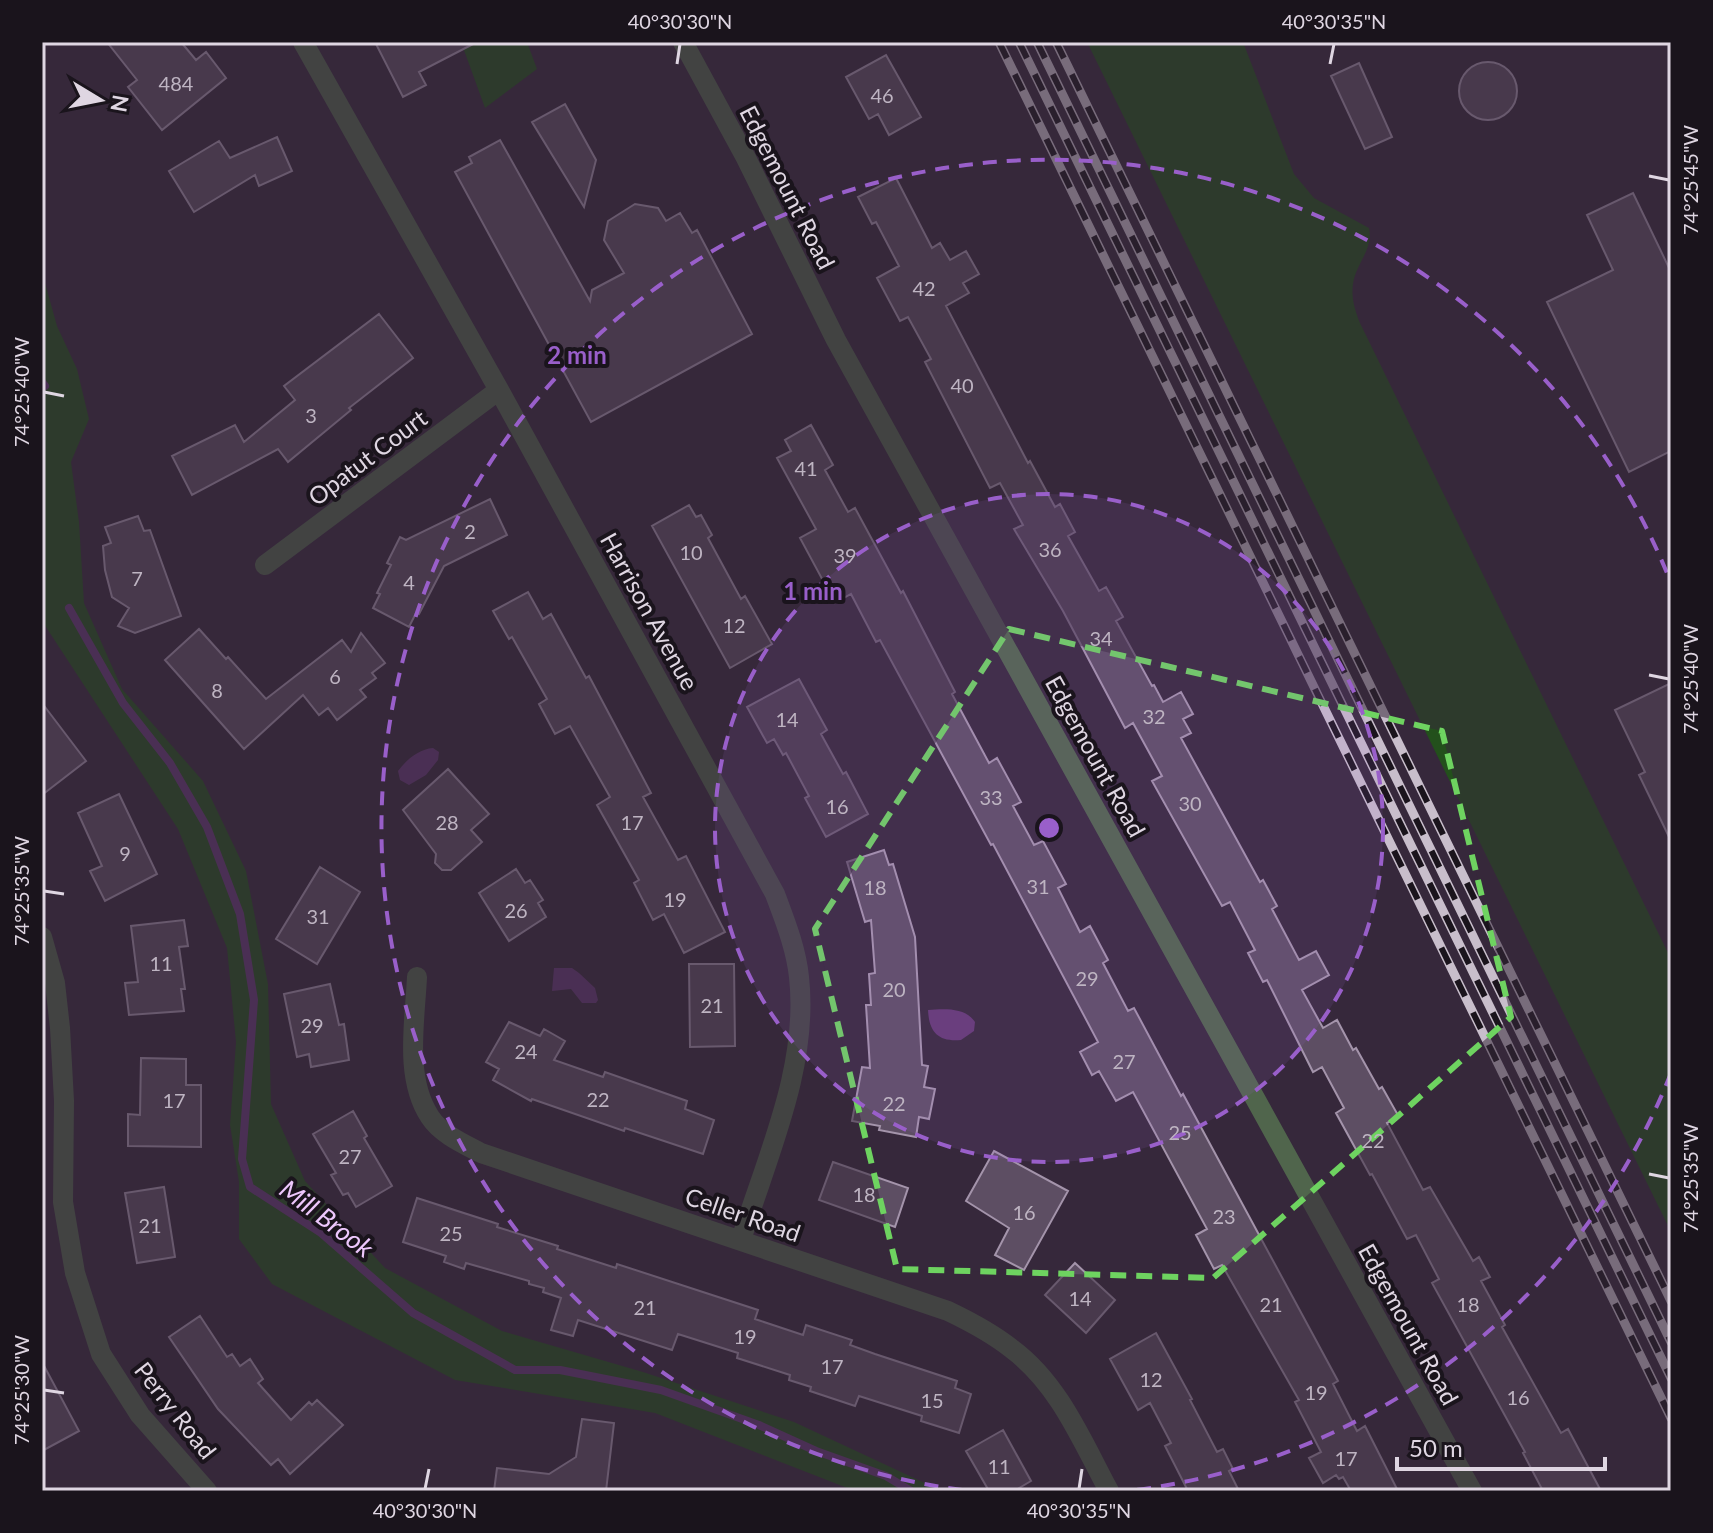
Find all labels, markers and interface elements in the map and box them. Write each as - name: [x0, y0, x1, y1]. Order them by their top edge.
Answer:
- text: 40°30'30"N: [628, 9, 732, 33]
- text: 40°30'35"N: [1282, 9, 1386, 33]
- north arrow: [60, 60, 140, 140]
- house number: 484: [159, 71, 194, 95]
- house number: 46: [870, 83, 894, 107]
- text: N: [105, 93, 135, 114]
- street label: Edgemount Road: [734, 100, 842, 274]
- text: 74°25'45"W: [1678, 125, 1702, 235]
- house number: 42: [912, 276, 936, 300]
- text: 74°25'40"W: [9, 337, 33, 447]
- text: 2 min: [547, 340, 607, 369]
- house number: 40: [950, 373, 974, 397]
- street label: Opatut Court: [302, 403, 432, 511]
- house number: 3: [305, 403, 317, 427]
- house number: 41: [794, 456, 818, 480]
- house number: 2: [464, 519, 476, 543]
- street label: Harrison Avenue: [595, 527, 705, 695]
- house number: 36: [1038, 537, 1062, 561]
- house number: 10: [679, 540, 703, 564]
- house number: 39: [833, 543, 857, 567]
- house number: 7: [131, 566, 143, 590]
- house number: 4: [403, 570, 415, 594]
- text: 1 min: [783, 576, 843, 605]
- house number: 12: [722, 613, 746, 637]
- text: 74°25'40"W: [1678, 624, 1702, 734]
- house number: 34: [1089, 626, 1113, 650]
- house number: 6: [329, 664, 341, 688]
- street label: Edgemount Road: [1040, 670, 1152, 842]
- house number: 8: [211, 678, 223, 702]
- house number: 32: [1142, 704, 1166, 728]
- house number: 14: [775, 707, 799, 731]
- house number: 33: [979, 785, 1003, 809]
- house number: 30: [1178, 791, 1202, 815]
- house number: 16: [825, 794, 849, 818]
- house number: 28: [435, 810, 459, 834]
- house number: 17: [620, 810, 644, 834]
- centre of rings: [1035, 814, 1063, 842]
- text: 74°25'35"W: [9, 836, 33, 946]
- house number: 9: [119, 841, 131, 865]
- house number: 31: [1026, 874, 1050, 898]
- house number: 18: [863, 875, 887, 899]
- house number: 19: [663, 887, 687, 911]
- house number: 26: [504, 898, 528, 922]
- house number: 31: [306, 904, 330, 928]
- house number: 11: [149, 951, 173, 975]
- house number: 29: [1075, 966, 1099, 990]
- house number: 20: [882, 977, 906, 1001]
- house number: 21: [700, 993, 724, 1017]
- house number: 29: [300, 1013, 324, 1037]
- house number: 24: [514, 1039, 538, 1063]
- house number: 27: [1112, 1049, 1136, 1073]
- house number: 22: [586, 1087, 610, 1111]
- house number: 17: [162, 1088, 186, 1112]
- house number: 22: [882, 1091, 906, 1115]
- house number: 25: [1168, 1120, 1192, 1144]
- text: 74°25'35"W: [1678, 1123, 1702, 1233]
- house number: 22: [1361, 1128, 1385, 1152]
- house number: 27: [338, 1144, 362, 1168]
- water label: Mill Brook: [274, 1172, 381, 1264]
- street label: Celler Road: [682, 1181, 804, 1247]
- house number: 18: [852, 1182, 876, 1206]
- house number: 16: [1012, 1200, 1036, 1224]
- house number: 23: [1212, 1204, 1236, 1228]
- house number: 21: [138, 1213, 162, 1237]
- house number: 25: [439, 1221, 463, 1245]
- street label: Edgemount Road: [1353, 1238, 1465, 1410]
- house number: 14: [1068, 1286, 1092, 1310]
- house number: 21: [1259, 1292, 1283, 1316]
- house number: 18: [1456, 1292, 1480, 1316]
- house number: 21: [633, 1295, 657, 1319]
- house number: 19: [733, 1324, 757, 1348]
- text: 74°25'30"W: [9, 1335, 33, 1445]
- house number: 17: [820, 1354, 844, 1378]
- street label: Perry Road: [129, 1356, 223, 1464]
- house number: 12: [1139, 1367, 1163, 1391]
- house number: 19: [1304, 1380, 1328, 1404]
- house number: 16: [1506, 1385, 1530, 1409]
- house number: 15: [920, 1388, 944, 1412]
- scale bar: [1397, 1421, 1605, 1471]
- text: 50 m: [1409, 1433, 1463, 1462]
- house number: 17: [1334, 1446, 1358, 1470]
- house number: 11: [987, 1454, 1011, 1478]
- text: 40°30'30"N: [373, 1498, 477, 1522]
- text: 40°30'35"N: [1027, 1498, 1131, 1522]

